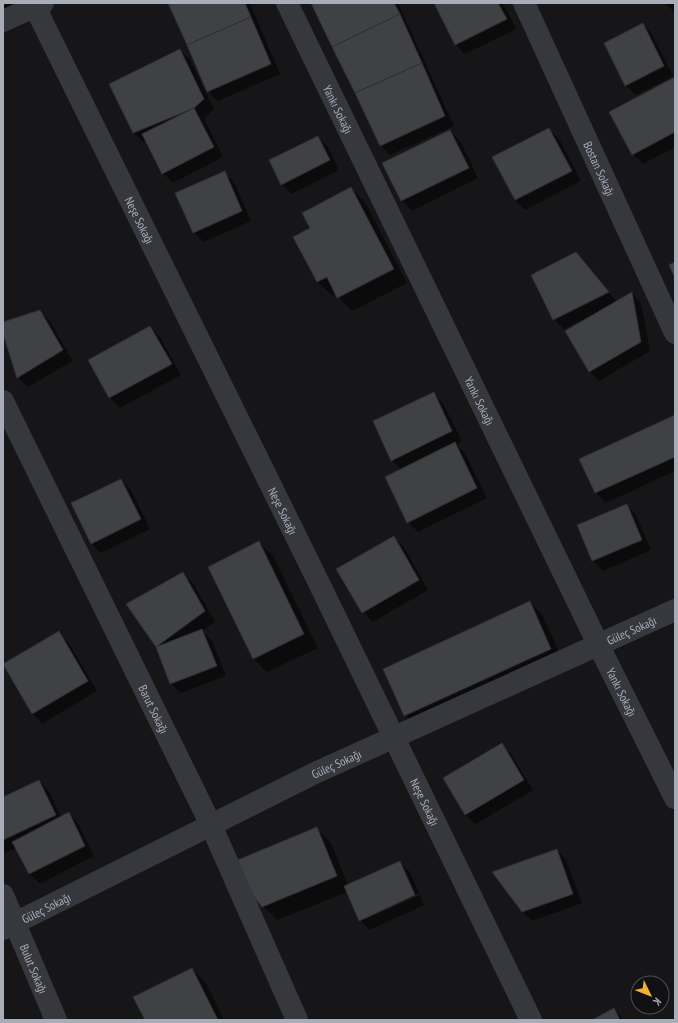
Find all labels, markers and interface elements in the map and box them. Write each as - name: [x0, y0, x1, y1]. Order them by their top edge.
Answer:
- street label: Yankı Sokağı: [320, 82, 357, 136]
- street label: Bostan Sokağı: [581, 139, 619, 198]
- street label: Neşe Sokağı: [122, 194, 158, 246]
- street label: Yankı Sokağı: [462, 374, 498, 427]
- street label: Neşe Sokağı: [265, 485, 301, 537]
- street label: Güleç Sokağı: [604, 612, 658, 648]
- street label: Yankı Sokağı: [604, 665, 640, 719]
- street label: Barut Sokağı: [136, 682, 172, 736]
- street label: Güleç Sokağı: [309, 746, 363, 781]
- street label: Neşe Sokağı: [407, 776, 443, 828]
- street label: Güleç Sokağı: [19, 889, 73, 926]
- street label: Bulut Sokağı: [17, 942, 51, 996]
- north arrow: [630, 975, 670, 1015]
- text: K: [650, 995, 664, 1009]

